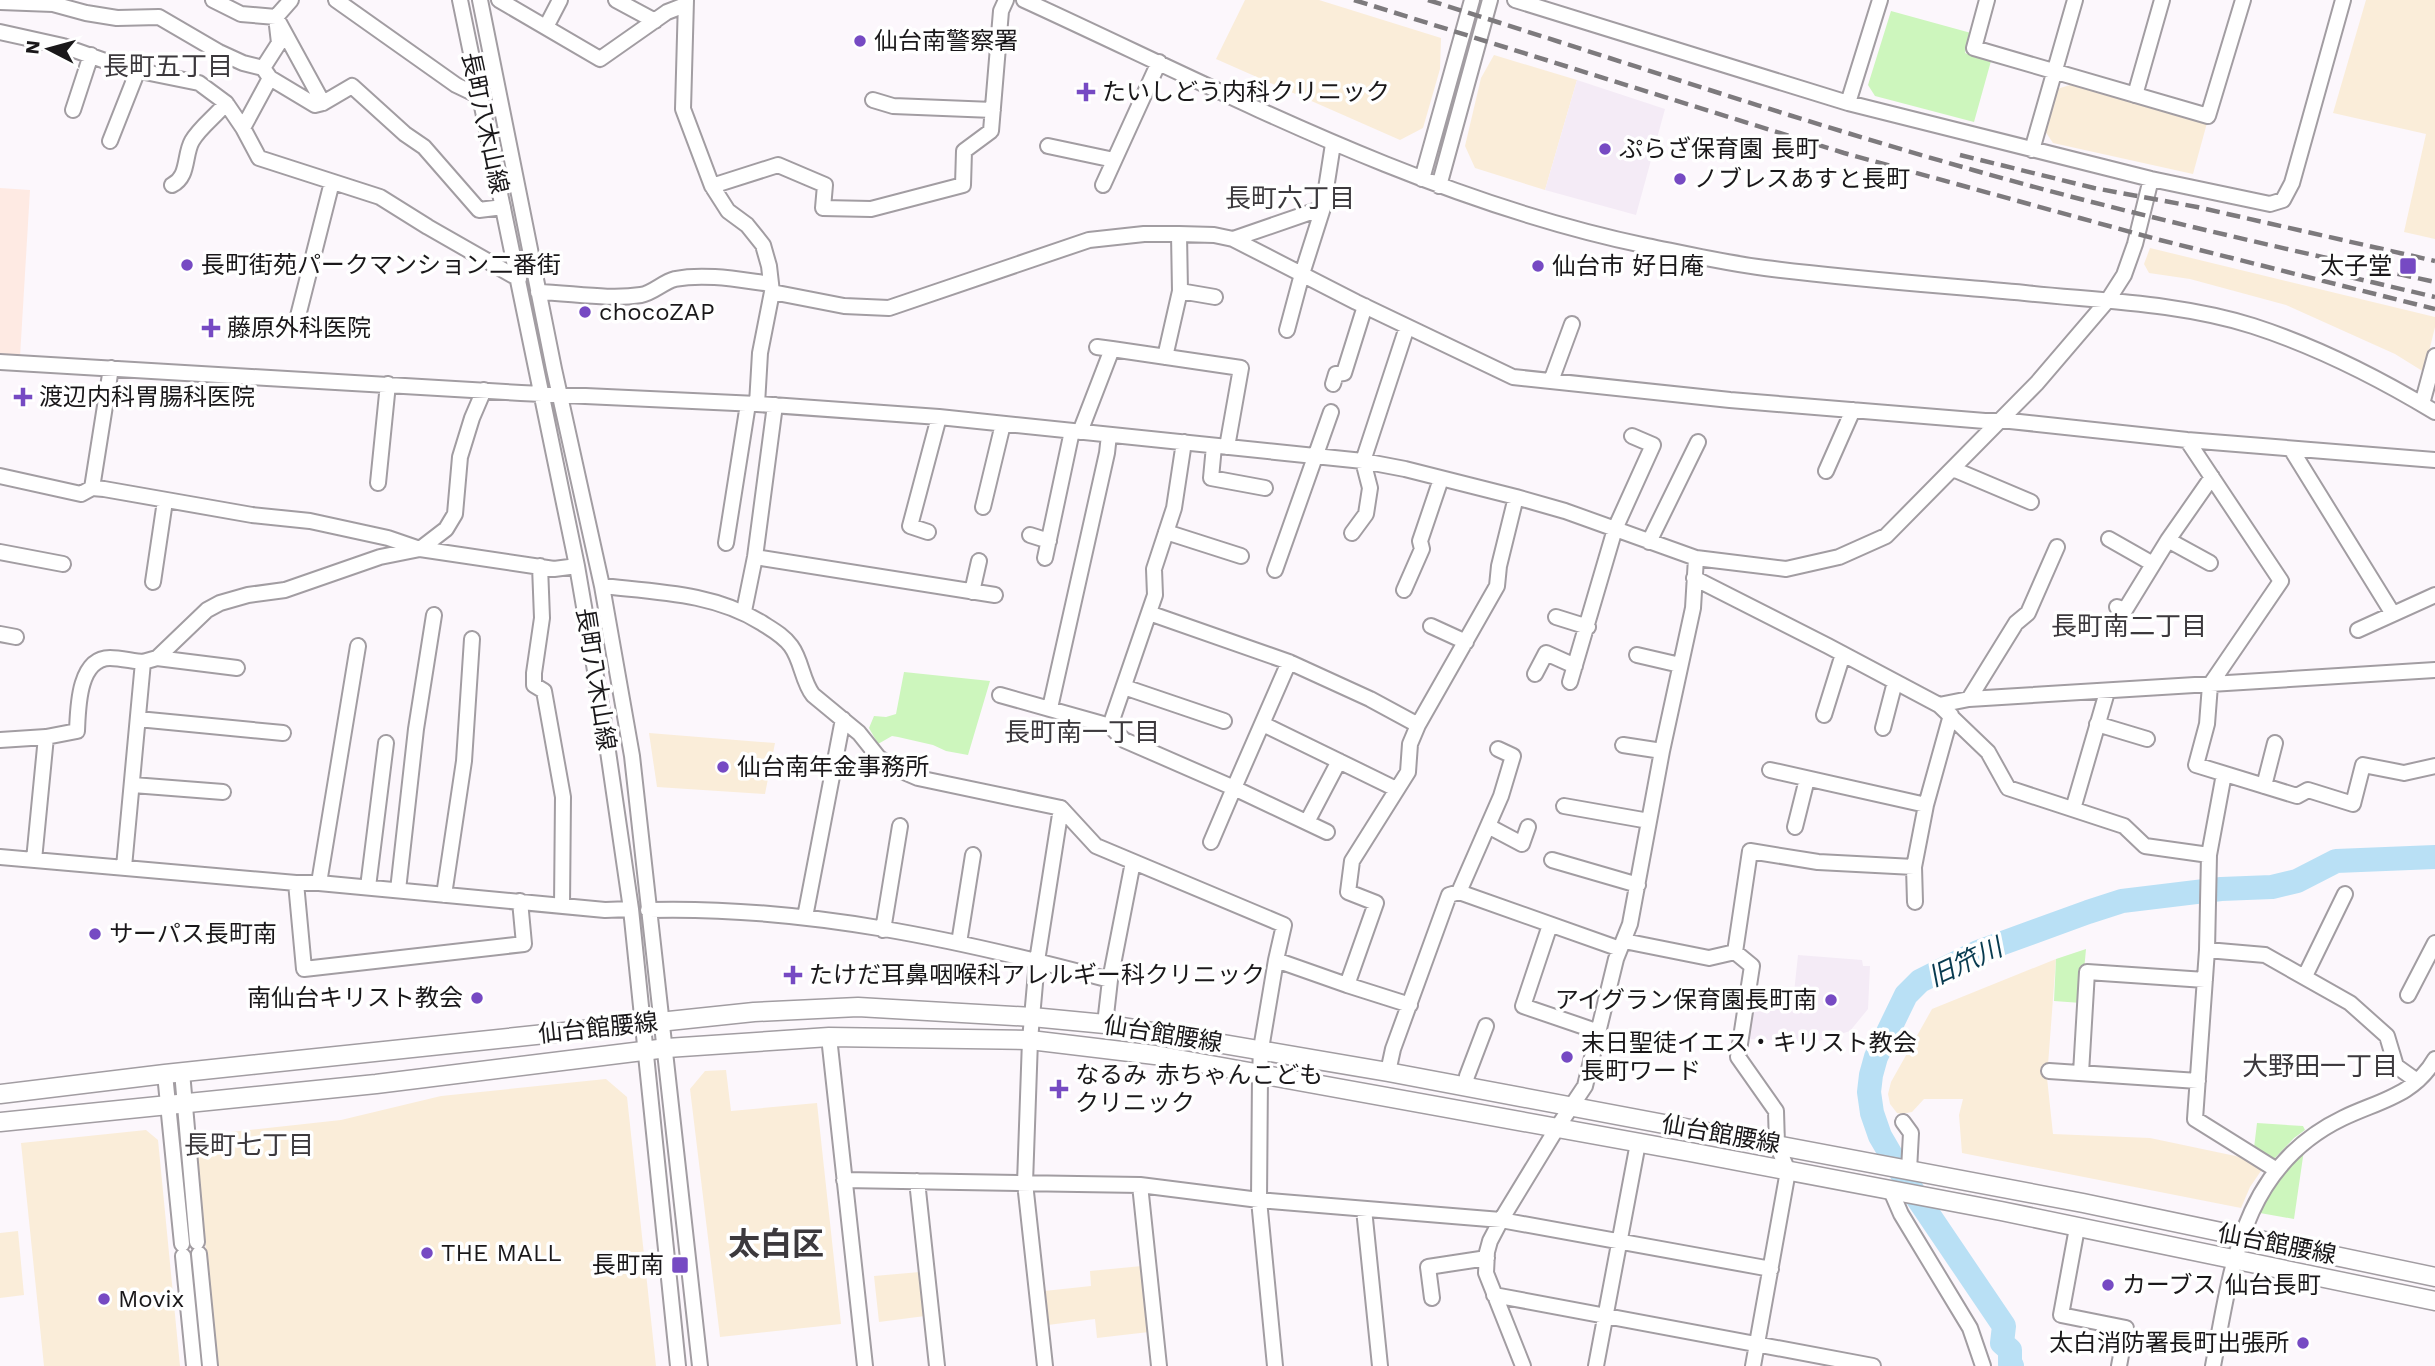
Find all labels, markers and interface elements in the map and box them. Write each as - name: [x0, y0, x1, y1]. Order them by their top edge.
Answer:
- north arrow: [14, 14, 84, 84]
- place label: 仙台南警察署: [874, 27, 1018, 55]
- marker: 仙台南警察署: [852, 33, 868, 49]
- text: N: [20, 39, 45, 55]
- street label: 長町八木山線: [456, 50, 514, 196]
- district label: 長町五丁目: [103, 51, 233, 81]
- place label: たいしどう内科クリニック: [1102, 78, 1390, 106]
- marker: たいしどう内科クリニック: [1076, 82, 1096, 102]
- place label: ぷらざ保育園 長町: [1619, 135, 1819, 163]
- marker: ぷらざ保育園 長町: [1597, 141, 1613, 157]
- place label: ノブレスあすと長町: [1694, 165, 1910, 193]
- marker: ノブレスあすと長町: [1672, 171, 1688, 187]
- district label: 長町六丁目: [1225, 183, 1355, 213]
- place label: 長町街苑パークマンション二番街: [201, 251, 561, 279]
- place label: 仙台市 好日庵: [1552, 252, 1704, 280]
- place label: 太子堂: [2320, 252, 2392, 280]
- marker: 太子堂: [2398, 256, 2418, 276]
- marker: 長町街苑パークマンション二番街: [179, 257, 195, 273]
- marker: 仙台市 好日庵: [1530, 258, 1546, 274]
- place label: chocoZAP: [599, 298, 715, 326]
- marker: chocoZAP: [577, 304, 593, 320]
- place label: 藤原外科医院: [227, 314, 371, 342]
- marker: 藤原外科医院: [201, 318, 221, 338]
- place label: 渡辺内科胃腸科医院: [39, 383, 255, 411]
- marker: 渡辺内科胃腸科医院: [13, 387, 33, 407]
- street label: 長町八木山線: [571, 606, 621, 752]
- district label: 長町南二丁目: [2051, 611, 2207, 641]
- district label: 長町南一丁目: [1004, 717, 1160, 747]
- place label: 仙台南年金事務所: [737, 753, 929, 781]
- marker: 仙台南年金事務所: [715, 759, 731, 775]
- place label: サーパス長町南: [109, 920, 277, 948]
- marker: サーパス長町南: [87, 926, 103, 942]
- water label: 旧笊川: [1923, 931, 2009, 992]
- place label: たけだ耳鼻咽喉科アレルギー科クリニック: [809, 961, 1265, 989]
- marker: たけだ耳鼻咽喉科アレルギー科クリニック: [783, 965, 803, 985]
- place label: 南仙台キリスト教会: [247, 984, 463, 1012]
- place label: アイグラン保育園長町南: [1555, 986, 1817, 1014]
- marker: 南仙台キリスト教会: [469, 990, 485, 1006]
- marker: アイグラン保育園長町南: [1823, 992, 1839, 1008]
- street label: 仙台館腰線: [537, 1008, 659, 1048]
- street label: 仙台館腰線: [1102, 1011, 1224, 1057]
- place label: 末日聖徒イエス・キリスト教会 長町ワード: [1581, 1029, 1917, 1085]
- marker: 末日聖徒イエス・キリスト教会 長町ワード: [1559, 1049, 1575, 1065]
- district label: 大野田一丁目: [2242, 1051, 2398, 1081]
- place label: なるみ 赤ちゃんこども クリニック: [1075, 1061, 1323, 1117]
- marker: なるみ 赤ちゃんこども クリニック: [1049, 1079, 1069, 1099]
- street label: 仙台館腰線: [1659, 1110, 1783, 1158]
- district label: 長町七丁目: [184, 1130, 314, 1160]
- street label: 仙台館腰線: [2215, 1219, 2339, 1269]
- district label: 太白区: [728, 1225, 824, 1263]
- place label: THE MALL: [441, 1239, 562, 1267]
- marker: THE MALL: [419, 1245, 435, 1261]
- place label: 長町南: [592, 1251, 664, 1279]
- marker: 長町南: [670, 1255, 690, 1275]
- place label: カーブス 仙台長町: [2122, 1271, 2321, 1299]
- marker: カーブス 仙台長町: [2100, 1277, 2116, 1293]
- place label: Movix: [118, 1285, 184, 1313]
- marker: Movix: [96, 1291, 112, 1307]
- place label: 太白消防署長町出張所: [2049, 1329, 2289, 1357]
- marker: 太白消防署長町出張所: [2295, 1335, 2311, 1351]

